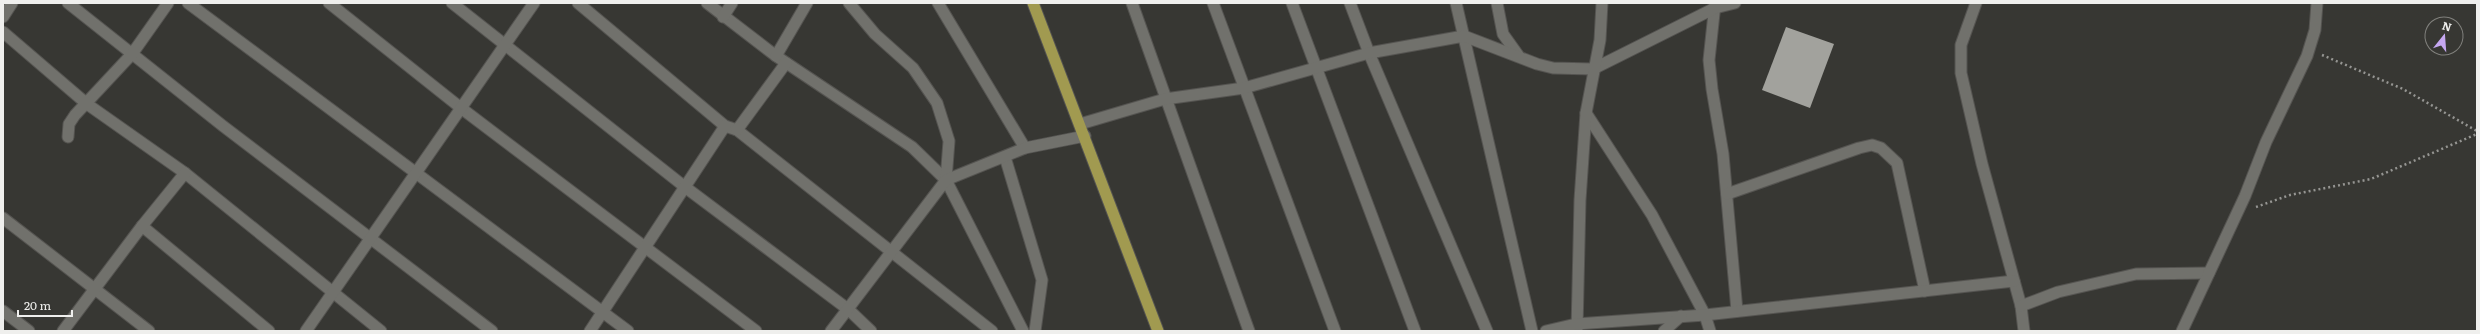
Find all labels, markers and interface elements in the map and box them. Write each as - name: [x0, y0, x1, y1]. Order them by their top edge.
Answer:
- north arrow: [2424, 16, 2464, 56]
- text: N: [2440, 16, 2454, 34]
- scale bar: [18, 292, 72, 318]
- text: 20 m: [24, 296, 51, 314]

